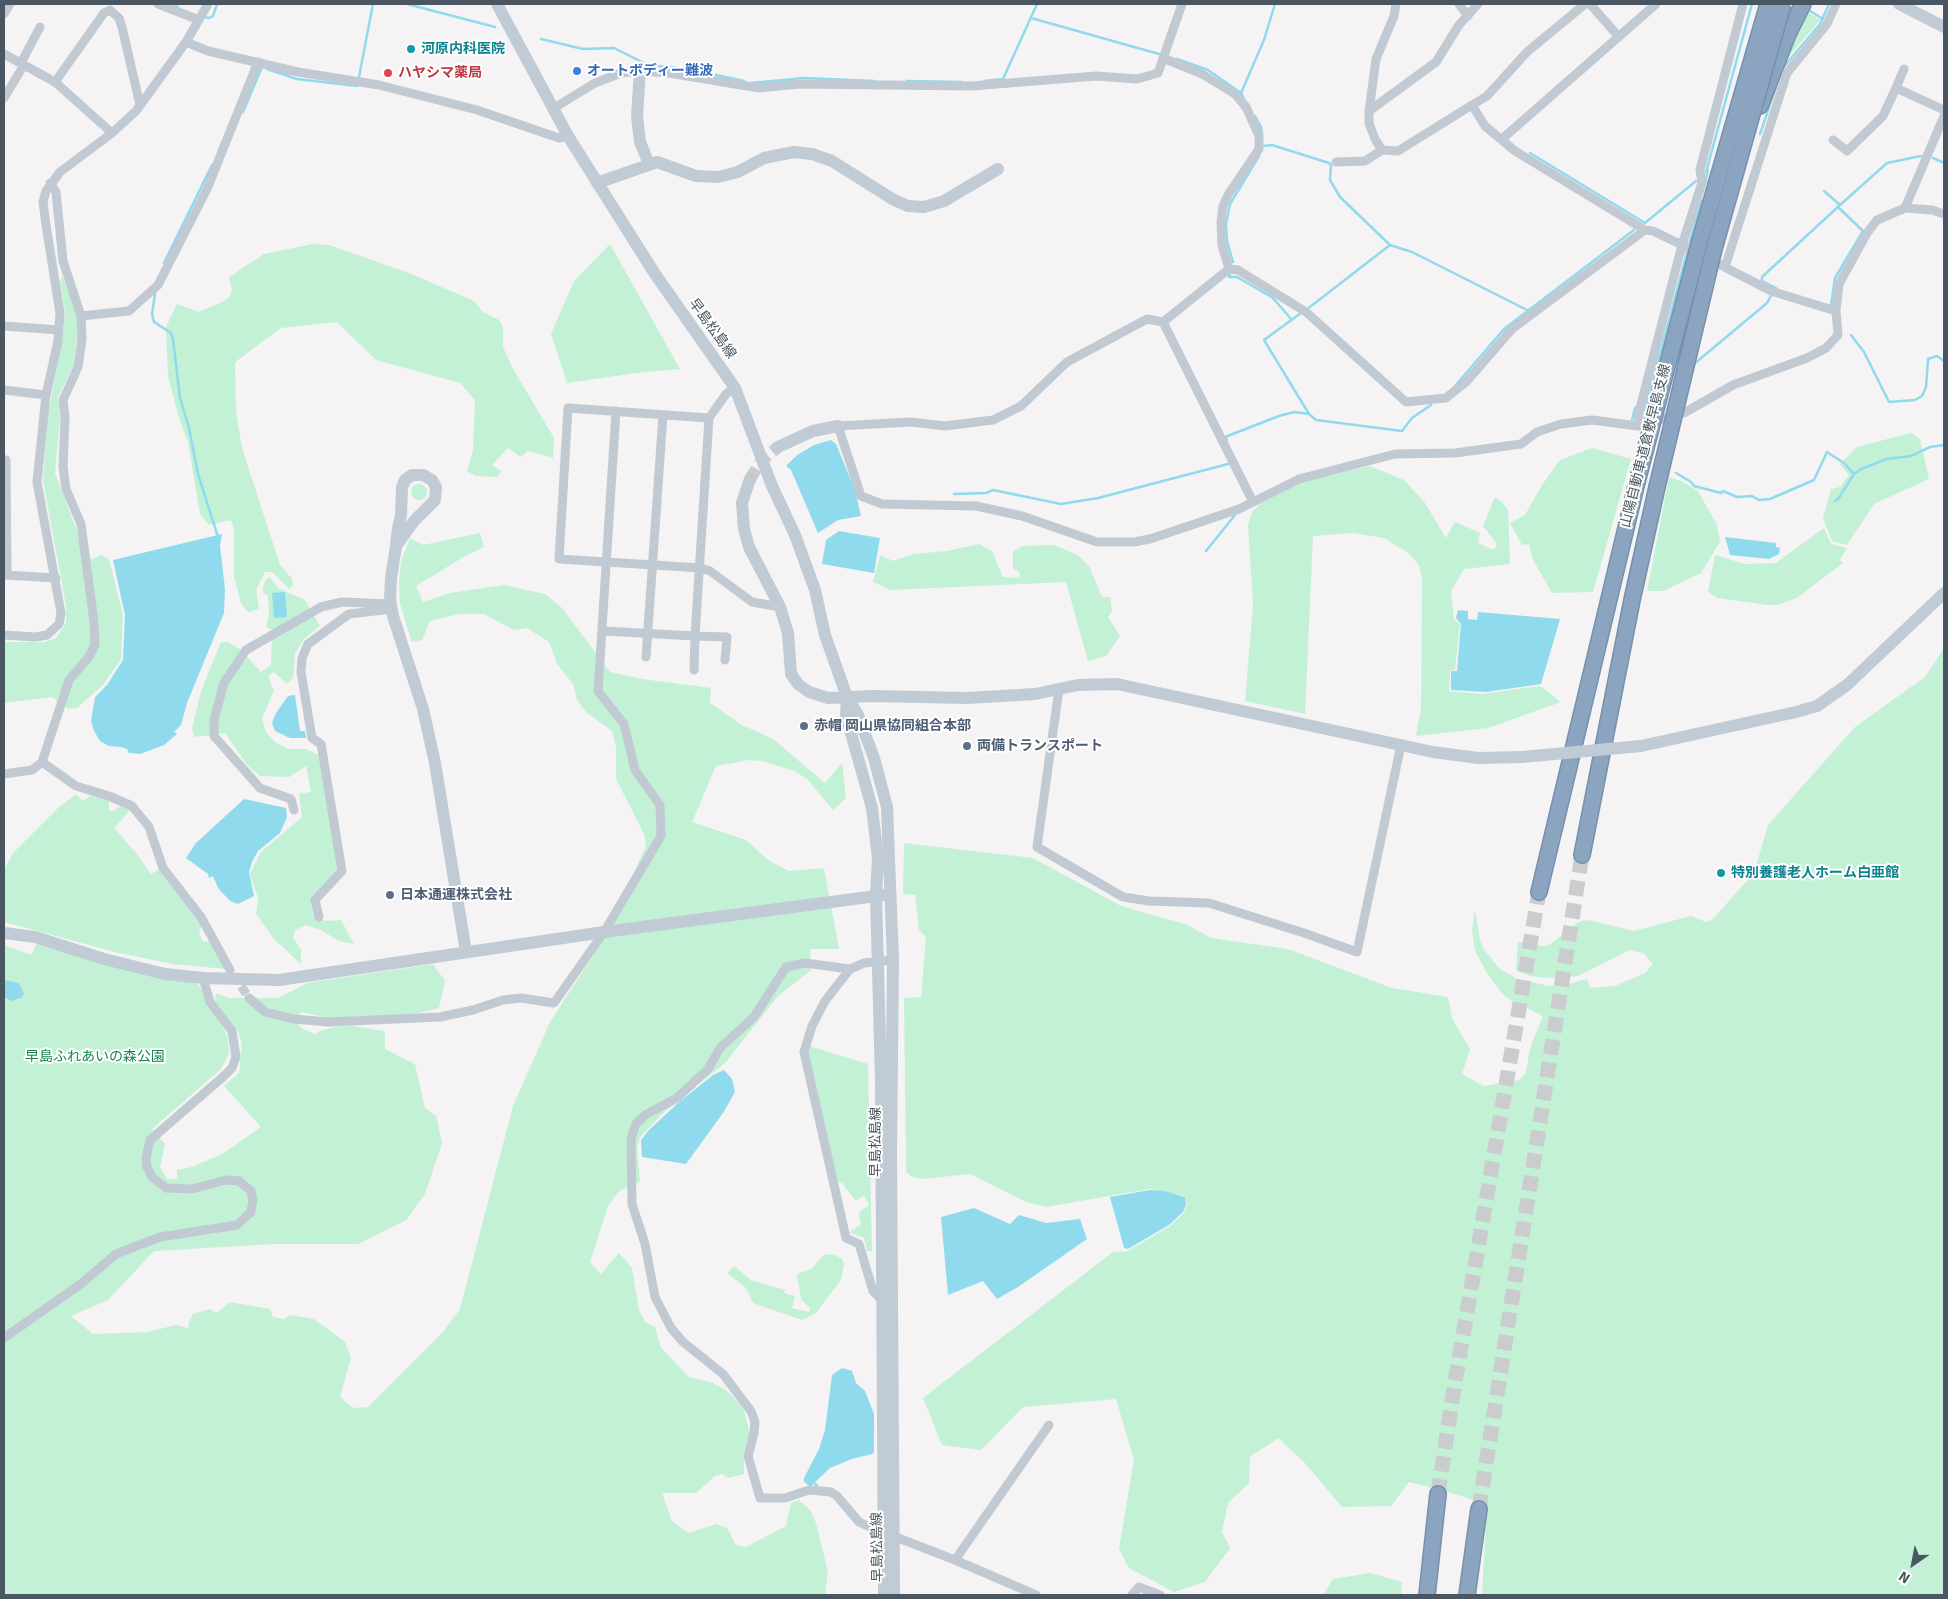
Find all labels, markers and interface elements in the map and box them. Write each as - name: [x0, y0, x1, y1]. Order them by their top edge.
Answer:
- place label: 河原内科医院: [421, 41, 505, 57]
- marker: 河原内科医院: [405, 43, 417, 55]
- place label: オートボディー難波: [587, 63, 713, 79]
- place label: ハヤシマ薬局: [398, 65, 482, 81]
- marker: オートボディー難波: [571, 65, 583, 77]
- marker: ハヤシマ薬局: [382, 67, 394, 79]
- street label: 早島松島線: [685, 296, 739, 362]
- street label: 山陽自動車道倉敷早島支線: [1618, 362, 1674, 530]
- place label: 赤帽 岡山県協同組合本部: [814, 718, 971, 734]
- marker: 赤帽 岡山県協同組合本部: [798, 720, 810, 732]
- place label: 両備トランスポート: [977, 738, 1103, 754]
- marker: 両備トランスポート: [961, 740, 973, 752]
- place label: 特別養護老人ホーム白亜館: [1731, 865, 1899, 881]
- marker: 特別養護老人ホーム白亜館: [1715, 867, 1727, 879]
- place label: 日本通運株式会社: [400, 887, 512, 903]
- marker: 日本通運株式会社: [384, 889, 396, 901]
- park label: 早島ふれあいの森公園: [25, 1049, 165, 1065]
- street label: 早島松島線: [868, 1107, 884, 1177]
- street label: 早島松島線: [869, 1512, 887, 1582]
- north arrow: [1888, 1539, 1938, 1589]
- text: N: [1896, 1567, 1913, 1587]

